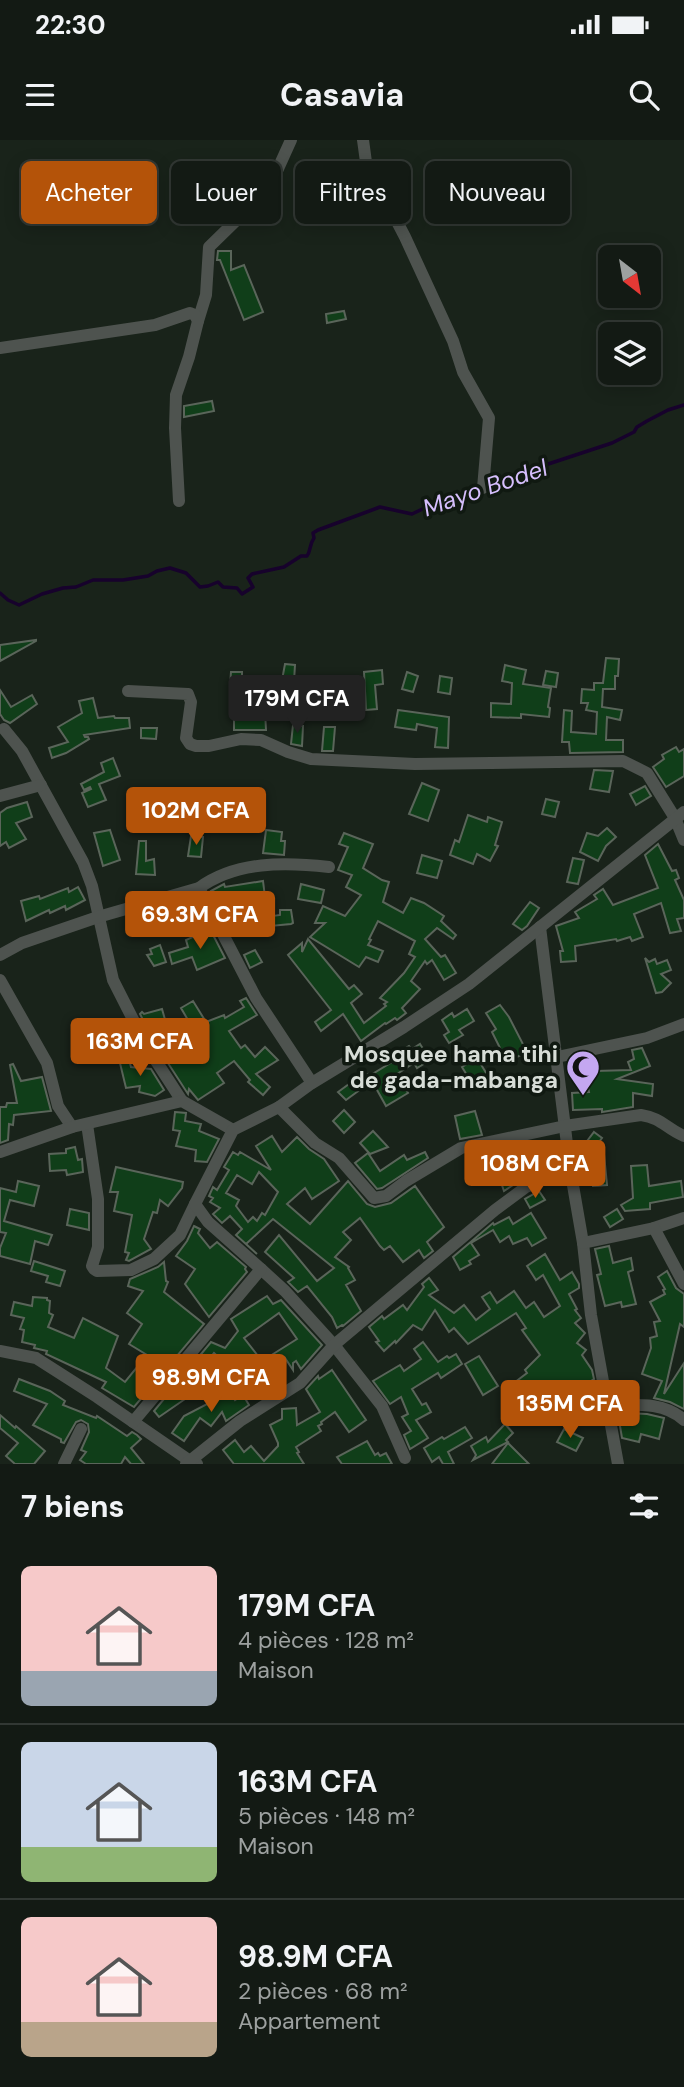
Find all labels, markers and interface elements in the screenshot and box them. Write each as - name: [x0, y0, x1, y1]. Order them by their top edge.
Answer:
- text: 22:30: [35, 8, 106, 42]
- text: Casavia: [280, 74, 404, 116]
- icon: menu: [21, 76, 59, 114]
- icon: search: [625, 76, 663, 114]
- chip: Acheter: [21, 161, 157, 224]
- chip: Louer: [171, 161, 281, 224]
- chip: Filtres: [295, 161, 411, 224]
- chip: Nouveau: [425, 161, 570, 224]
- north arrow: [598, 245, 662, 308]
- map controls: [598, 245, 661, 385]
- button: layers: [598, 322, 661, 385]
- water label: Mayo Bodel: [418, 452, 552, 523]
- pin: 179M CFA: [225, 676, 369, 735]
- text: 179M CFA: [244, 683, 350, 713]
- pin: 102M CFA: [124, 788, 268, 847]
- text: 102M CFA: [142, 795, 250, 825]
- pin: 69.3M CFA: [120, 892, 280, 951]
- text: 69.3M CFA: [141, 899, 259, 929]
- pin: 163M CFA: [68, 1018, 212, 1078]
- text: 163M CFA: [87, 1026, 193, 1056]
- place label: Mosquee hama tihi de gada-mabanga: [344, 1039, 558, 1095]
- mosque icon: Mosquee hama tihi de gada-mabanga: [564, 1048, 602, 1097]
- pin: 108M CFA: [463, 1140, 607, 1200]
- text: 108M CFA: [480, 1148, 590, 1178]
- pin: 98.9M CFA: [131, 1354, 291, 1414]
- text: 98.9M CFA: [152, 1362, 270, 1392]
- pin: 135M CFA: [498, 1380, 642, 1440]
- text: 135M CFA: [517, 1388, 623, 1418]
- text: 7 biens: [21, 1487, 125, 1526]
- icon: filters: [625, 1487, 663, 1525]
- text: 179M CFA: [238, 1586, 375, 1625]
- icon: home: [77, 1594, 161, 1678]
- text: 4 pièces · 128 m²: [238, 1625, 414, 1655]
- text: Maison: [238, 1655, 314, 1685]
- text: 163M CFA: [238, 1762, 377, 1801]
- icon: home: [77, 1770, 161, 1854]
- text: 5 pièces · 148 m²: [238, 1801, 415, 1831]
- text: Maison: [238, 1831, 314, 1861]
- text: 98.9M CFA: [238, 1937, 393, 1976]
- icon: home: [77, 1945, 161, 2029]
- text: 2 pièces · 68 m²: [238, 1976, 408, 2006]
- text: Appartement: [238, 2006, 381, 2036]

